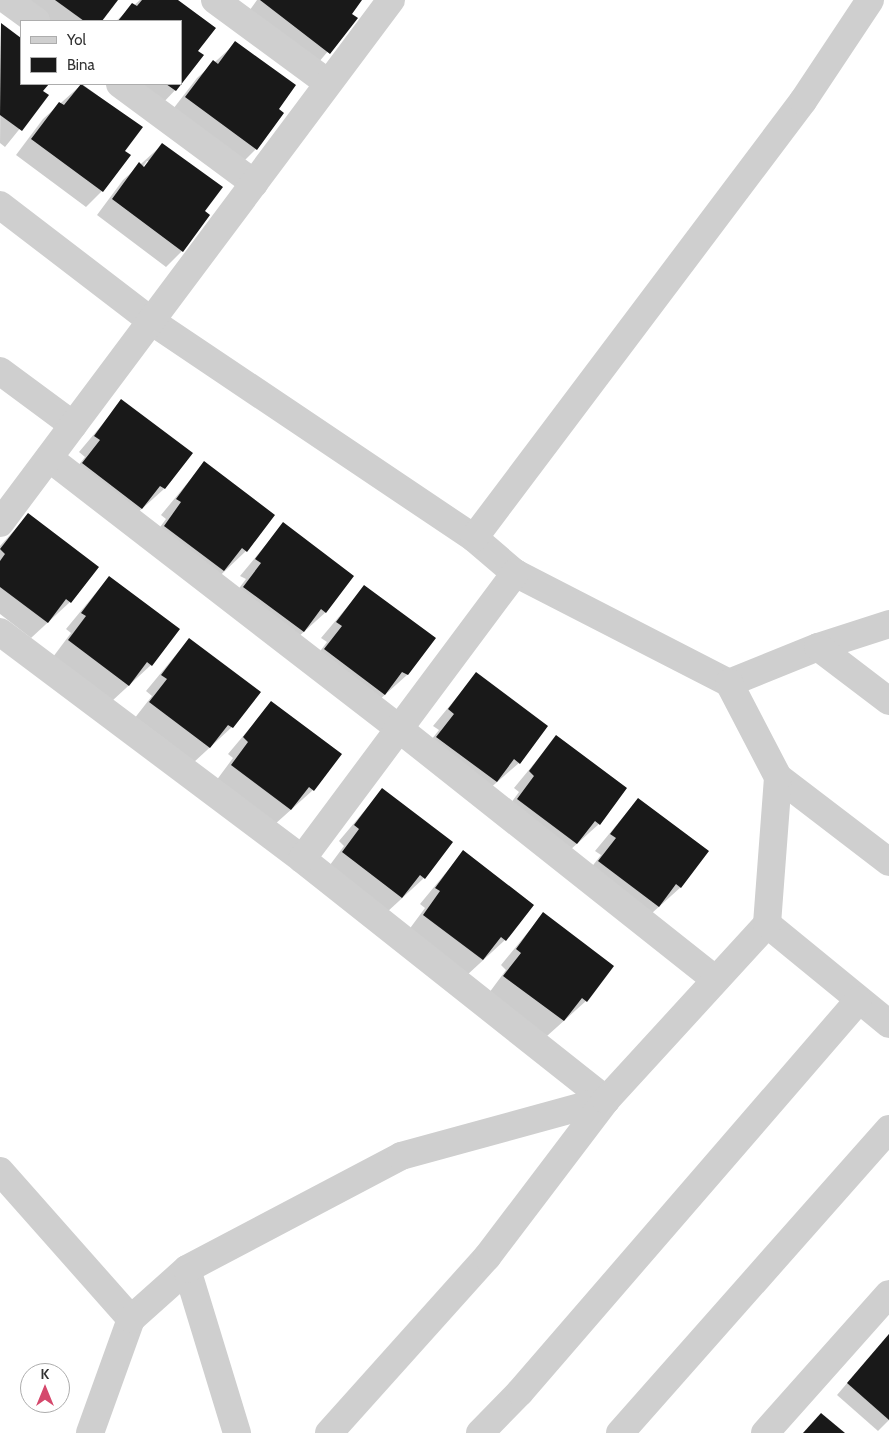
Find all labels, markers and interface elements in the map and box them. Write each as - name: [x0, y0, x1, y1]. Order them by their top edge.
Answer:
- legend: [20, 20, 182, 85]
- text: Yol: [67, 31, 86, 49]
- text: Bina: [67, 56, 95, 74]
- north arrow: [20, 1363, 70, 1413]
- text: K: [41, 1365, 49, 1383]

